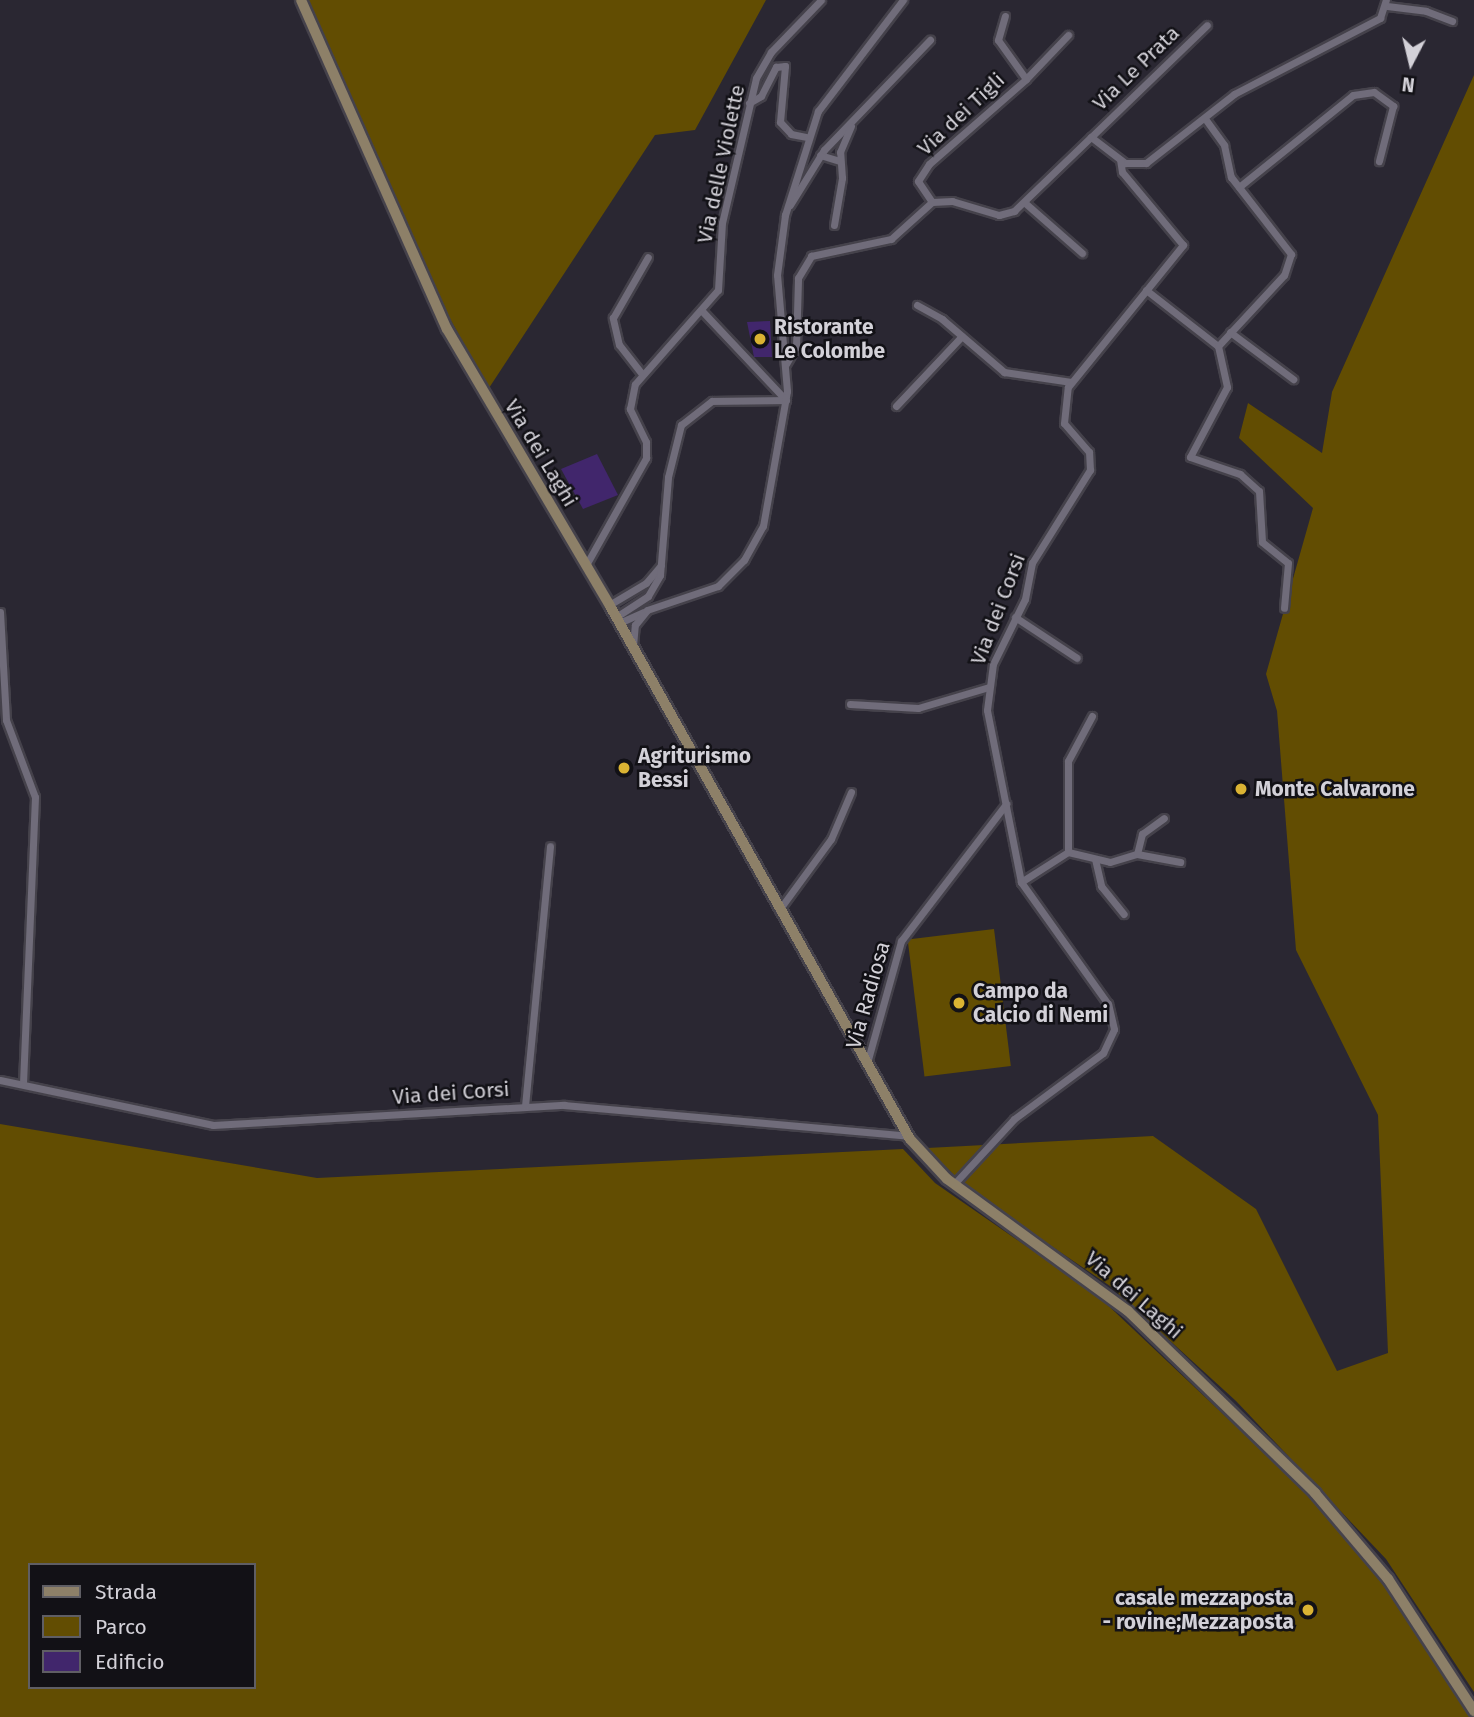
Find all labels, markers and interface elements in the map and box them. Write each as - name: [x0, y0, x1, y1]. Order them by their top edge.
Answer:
- street label: Via Le Prata: [1087, 20, 1185, 116]
- north arrow: [1376, 28, 1446, 98]
- street label: Via dei Tigli: [912, 67, 1010, 161]
- text: N: [1401, 72, 1416, 97]
- street label: Via delle Violette: [692, 82, 750, 246]
- place label: Ristorante Le Colombe: [774, 314, 885, 364]
- marker: Ristorante Le Colombe: [752, 331, 768, 347]
- street label: Via dei Laghi: [499, 395, 583, 511]
- street label: Via dei Corsi: [965, 550, 1031, 668]
- place label: Agriturismo Bessi: [638, 743, 751, 793]
- marker: Agriturismo Bessi: [616, 760, 632, 776]
- place label: Monte Calvarone: [1255, 776, 1415, 802]
- marker: Monte Calvarone: [1233, 781, 1249, 797]
- street label: Via Radiosa: [841, 939, 895, 1051]
- place label: Campo da Calcio di Nemi: [973, 978, 1108, 1028]
- marker: Campo da Calcio di Nemi: [951, 995, 967, 1011]
- street label: Via dei Corsi: [392, 1076, 510, 1110]
- street label: Via dei Laghi: [1080, 1246, 1188, 1344]
- legend: [28, 1563, 256, 1689]
- text: Strada: [95, 1579, 157, 1605]
- place label: casale mezzaposta - rovine;Mezzaposta: [1102, 1585, 1294, 1635]
- marker: casale mezzaposta - rovine;Mezzaposta: [1300, 1602, 1316, 1618]
- text: Parco: [95, 1614, 147, 1640]
- text: Edificio: [95, 1649, 165, 1675]

